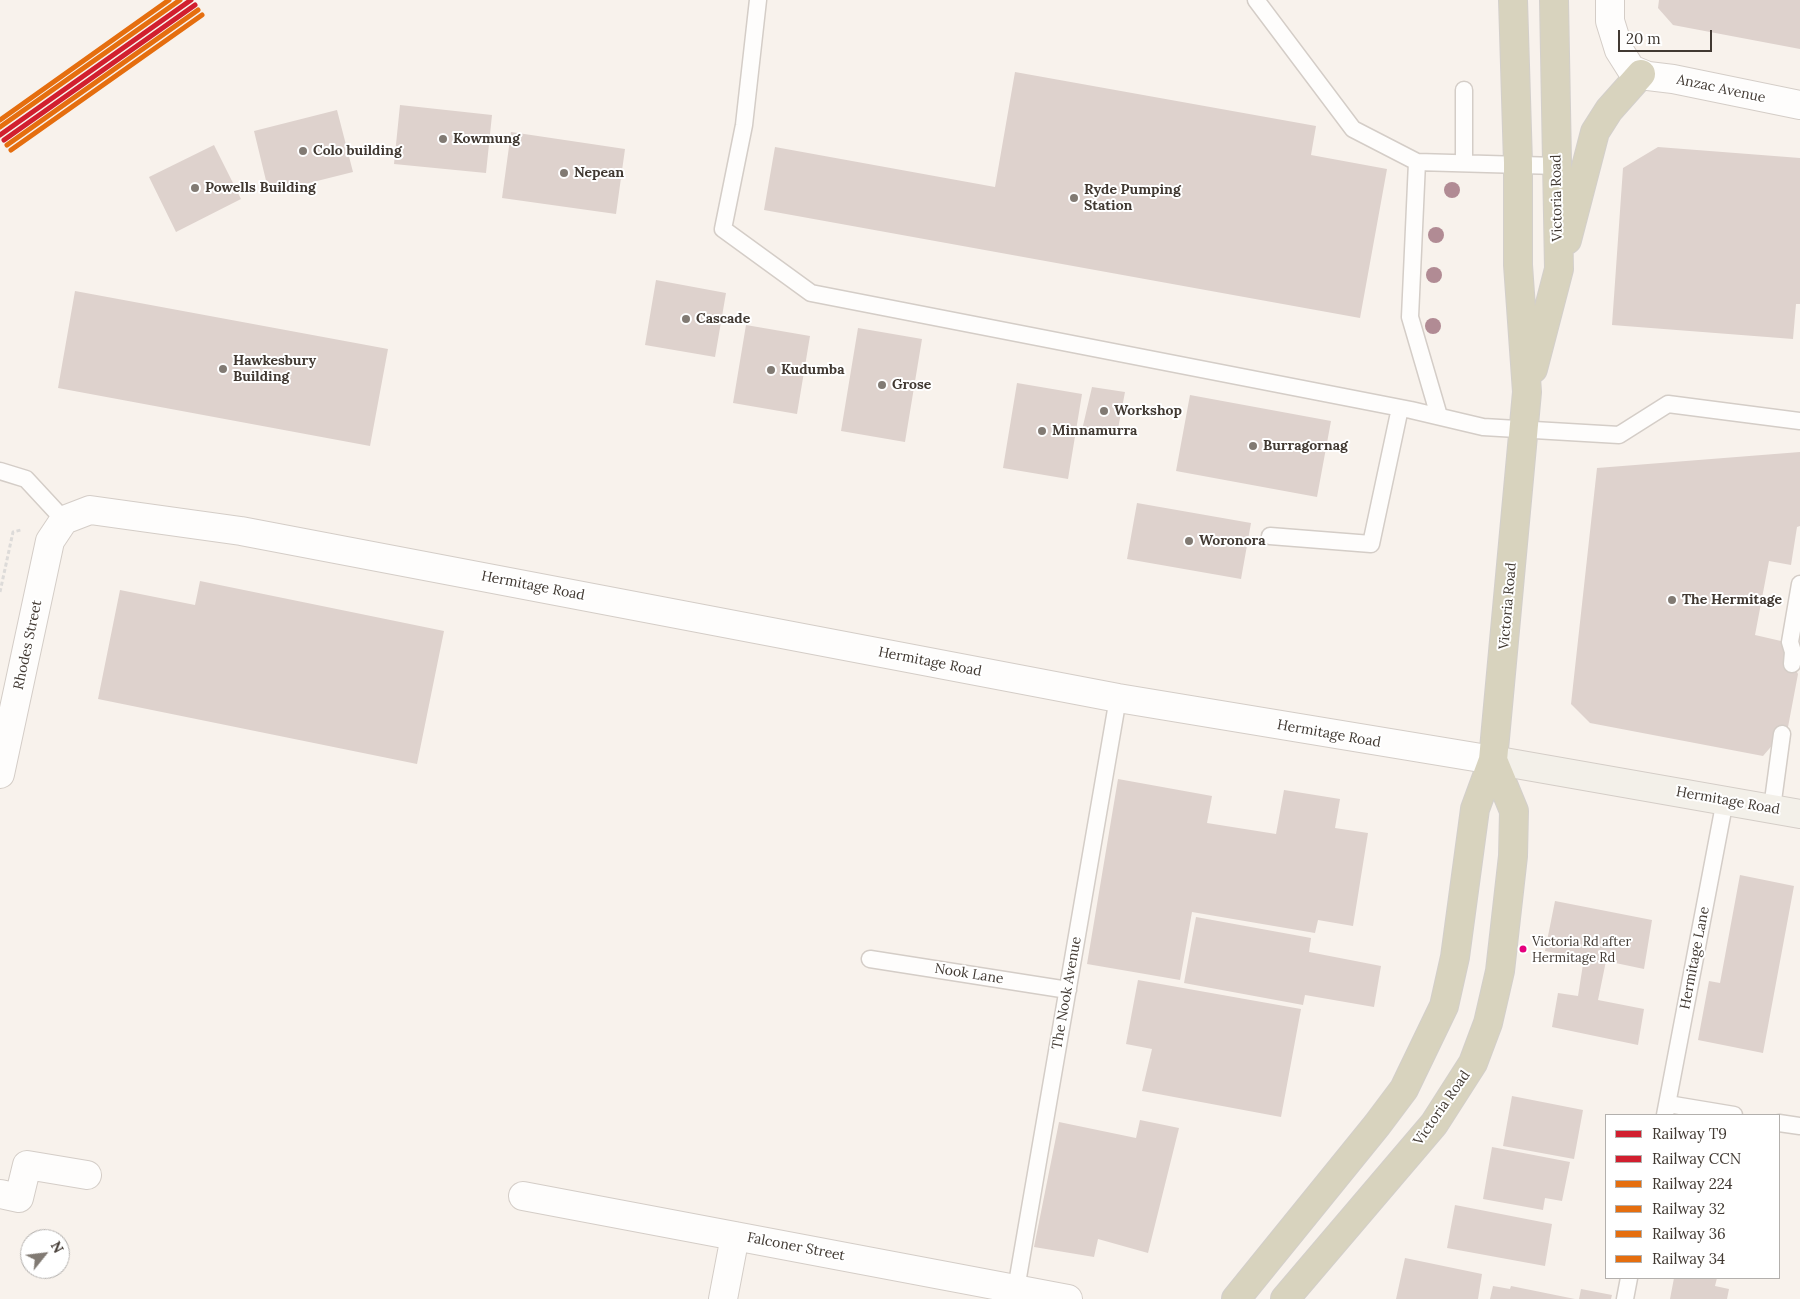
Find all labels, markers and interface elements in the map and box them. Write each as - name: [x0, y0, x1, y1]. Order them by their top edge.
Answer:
- scale bar: [1620, 20, 1714, 52]
- text: 20 m: [1626, 29, 1661, 48]
- street label: Anzac Avenue: [1675, 71, 1767, 107]
- place label: Kowmung: [453, 131, 520, 147]
- marker: Kowmung: [437, 133, 449, 145]
- place label: Colo building: [313, 143, 402, 159]
- marker: Colo building: [297, 145, 309, 157]
- street label: Victoria Road: [1548, 154, 1566, 242]
- place label: Nepean: [574, 165, 624, 181]
- marker: Nepean: [558, 167, 570, 179]
- place label: Powells Building: [205, 180, 316, 196]
- marker: Powells Building: [189, 182, 201, 194]
- place label: Ryde Pumping Station: [1084, 182, 1181, 214]
- marker: Ryde Pumping Station: [1068, 192, 1080, 204]
- place label: Cascade: [696, 311, 750, 327]
- marker: Cascade: [680, 313, 692, 325]
- place label: Hawkesbury Building: [233, 353, 316, 386]
- place label: Kudumba: [781, 362, 844, 378]
- marker: Hawkesbury Building: [217, 363, 229, 375]
- marker: Kudumba: [765, 364, 777, 376]
- place label: Grose: [892, 377, 931, 393]
- marker: Grose: [876, 379, 888, 391]
- place label: Workshop: [1114, 403, 1182, 419]
- marker: Workshop: [1098, 405, 1110, 417]
- place label: Minnamurra: [1052, 423, 1137, 439]
- marker: Minnamurra: [1036, 425, 1048, 437]
- place label: Burragornag: [1263, 438, 1348, 454]
- marker: Burragornag: [1247, 440, 1259, 452]
- place label: Woronora: [1199, 533, 1266, 549]
- marker: Woronora: [1183, 535, 1195, 547]
- street label: Victoria Road: [1496, 562, 1520, 650]
- street label: Hermitage Road: [480, 568, 586, 604]
- place label: The Hermitage: [1682, 592, 1782, 608]
- marker: The Hermitage: [1666, 594, 1678, 606]
- street label: Rhodes Street: [10, 599, 46, 691]
- street label: Hermitage Road: [877, 644, 983, 680]
- street label: Hermitage Road: [1276, 717, 1382, 751]
- street label: Hermitage Road: [1675, 784, 1781, 818]
- street label: Hermitage Lane: [1677, 905, 1713, 1011]
- place label: Victoria Rd after Hermitage Rd: [1532, 934, 1631, 965]
- street label: The Nook Avenue: [1049, 935, 1085, 1051]
- marker: Victoria Rd after Hermitage Rd: [1518, 944, 1528, 954]
- street label: Nook Lane: [933, 960, 1005, 988]
- street label: Victoria Road: [1410, 1067, 1474, 1149]
- legend: [1605, 1114, 1780, 1279]
- text: Railway T9: [1652, 1124, 1727, 1143]
- text: Railway CCN: [1652, 1149, 1741, 1168]
- text: Railway 224: [1652, 1174, 1733, 1193]
- text: Railway 32: [1652, 1199, 1725, 1218]
- text: Railway 36: [1652, 1224, 1726, 1243]
- north arrow: [20, 1229, 70, 1279]
- street label: Falconer Street: [746, 1229, 846, 1265]
- text: N: [47, 1238, 68, 1256]
- text: Railway 34: [1652, 1249, 1725, 1268]

